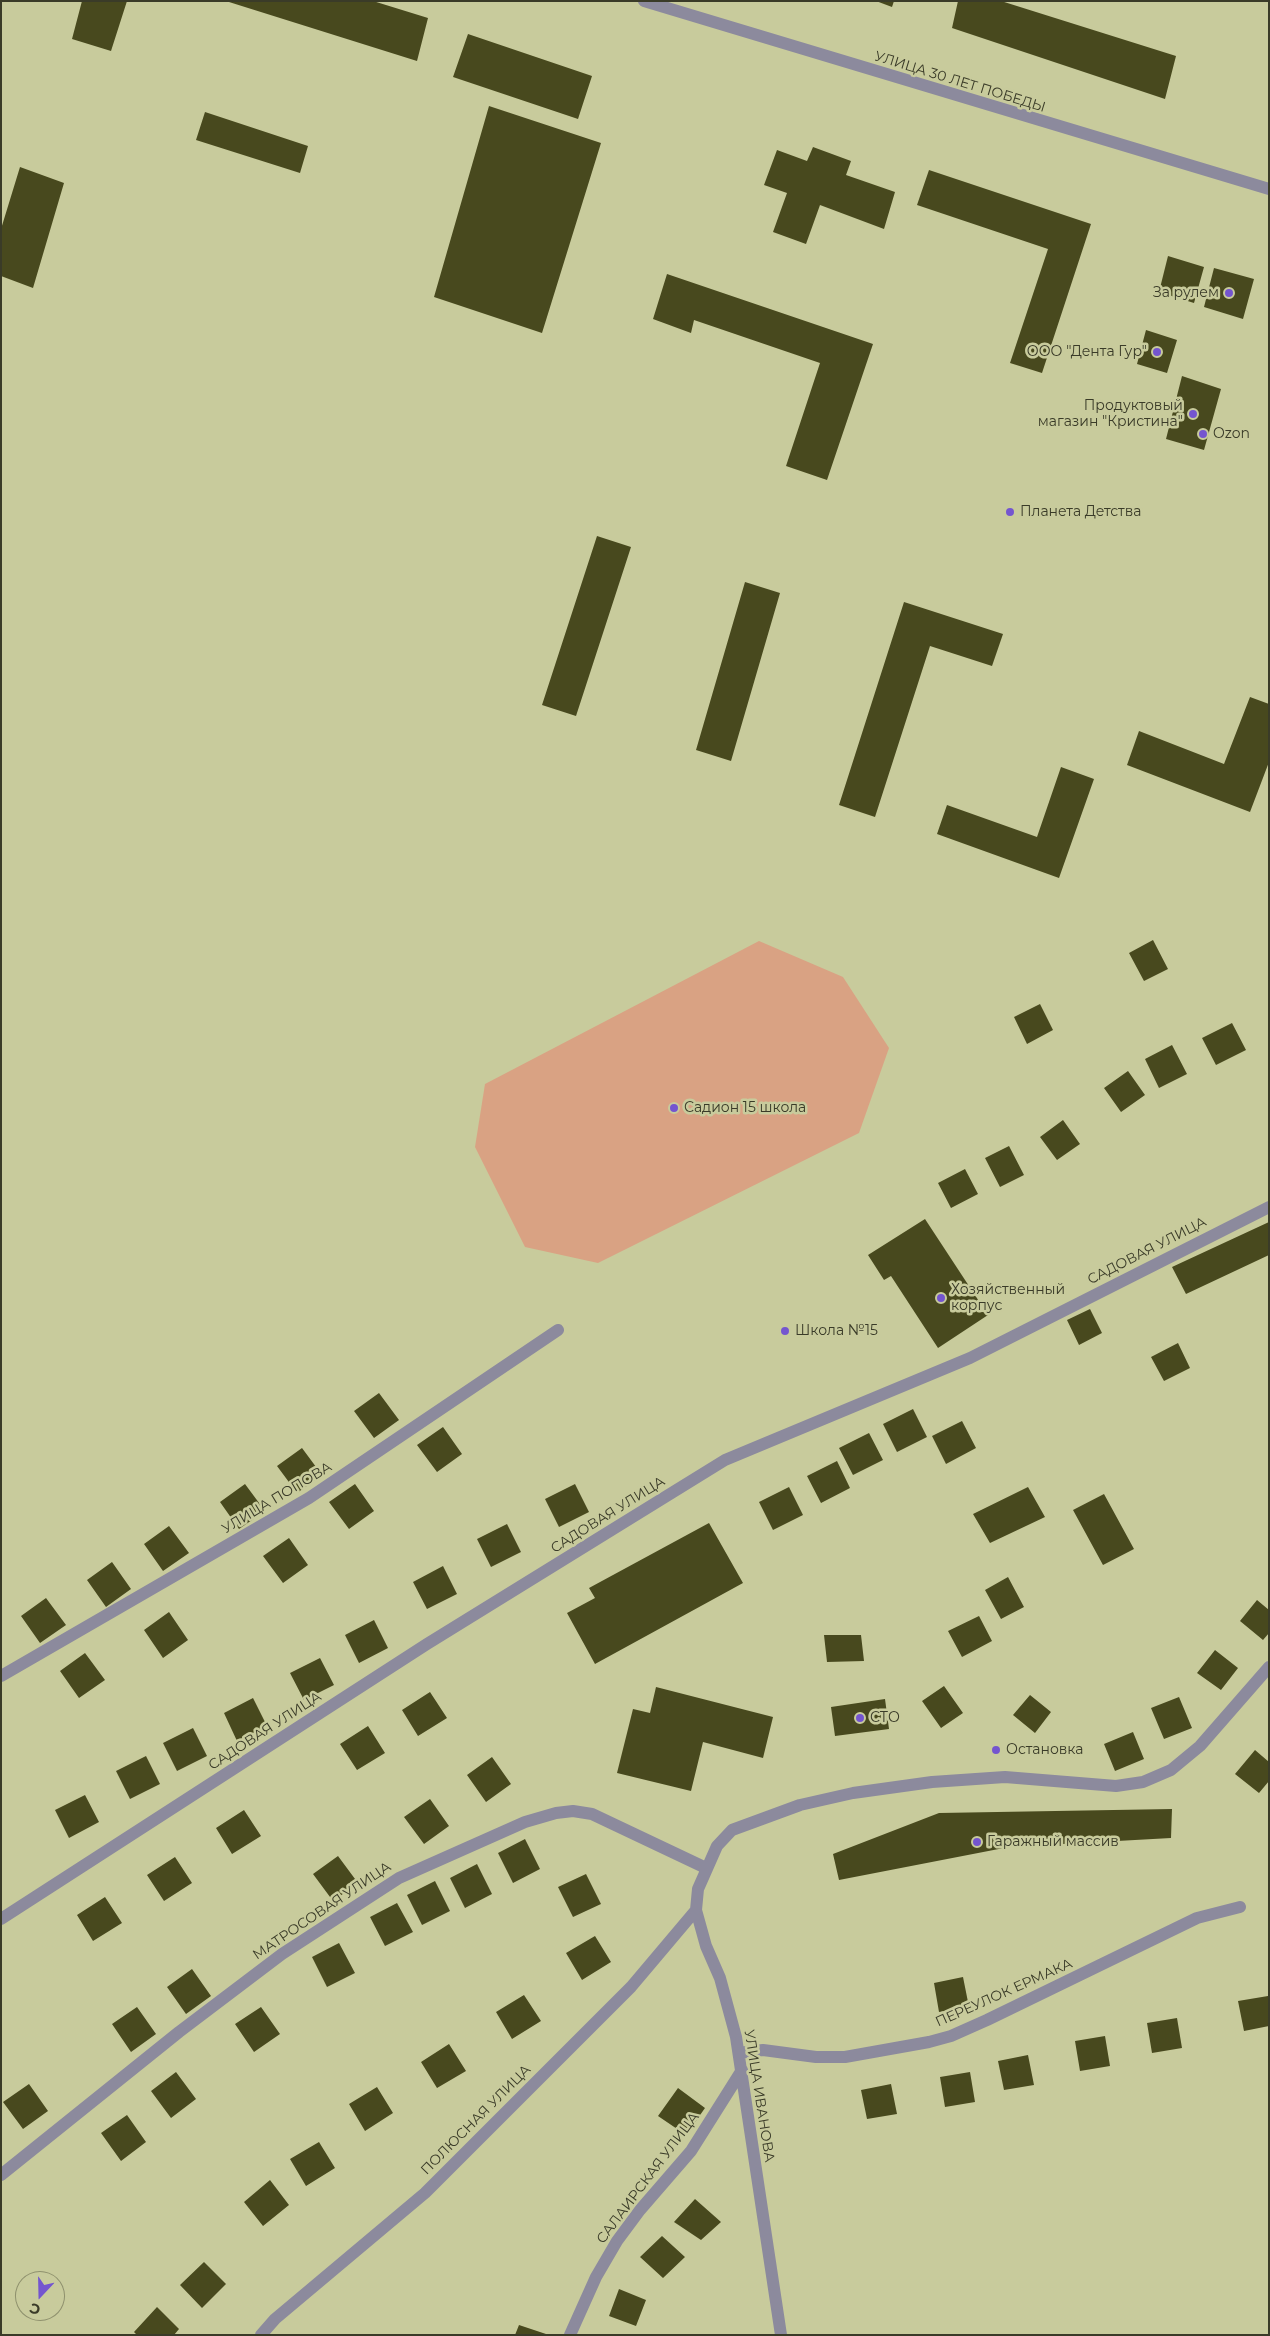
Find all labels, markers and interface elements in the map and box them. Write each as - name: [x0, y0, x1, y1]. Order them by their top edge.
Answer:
- street label: УЛИЦА 30 ЛЕТ ПОБЕДЫ: [872, 48, 1048, 116]
- place label: За рулем: [1153, 285, 1219, 301]
- marker: За рулем: [1223, 287, 1235, 299]
- place label: ООО "Дента Гур": [1027, 344, 1147, 360]
- marker: ООО "Дента Гур": [1151, 346, 1163, 358]
- place label: Продуктовый магазин "Кристина": [1038, 398, 1183, 431]
- marker: Продуктовый магазин "Кристина": [1187, 408, 1199, 420]
- place label: Ozon: [1213, 426, 1250, 442]
- marker: Ozon: [1197, 428, 1209, 440]
- place label: Планета Детства: [1020, 504, 1141, 520]
- marker: Планета Детства: [1004, 506, 1016, 518]
- place label: Садион 15 школа: [684, 1100, 806, 1116]
- marker: Садион 15 школа: [668, 1102, 680, 1114]
- street label: САДОВАЯ УЛИЦА: [1085, 1214, 1209, 1288]
- place label: Хозяйственный корпус: [951, 1282, 1065, 1314]
- marker: Хозяйственный корпус: [935, 1292, 947, 1304]
- place label: Школа №15: [795, 1323, 878, 1339]
- marker: Школа №15: [779, 1325, 791, 1337]
- street label: УЛИЦА ПОПОВА: [219, 1459, 335, 1537]
- street label: САДОВАЯ УЛИЦА: [548, 1473, 668, 1557]
- street label: САДОВАЯ УЛИЦА: [205, 1688, 325, 1774]
- place label: СТО: [870, 1710, 900, 1726]
- marker: СТО: [854, 1712, 866, 1724]
- place label: Остановка: [1006, 1742, 1083, 1758]
- marker: Остановка: [990, 1744, 1002, 1756]
- place label: Гаражный массив: [987, 1834, 1119, 1850]
- marker: Гаражный массив: [971, 1836, 983, 1848]
- street label: МАТРОСОВАЯ УЛИЦА: [250, 1858, 394, 1964]
- street label: ПЕРЕУЛОК ЕРМАКА: [933, 1955, 1075, 2031]
- street label: УЛИЦА ИВАНОВА: [740, 2028, 778, 2164]
- street label: ПОЛЮСНАЯ УЛИЦА: [418, 2062, 534, 2178]
- street label: САЛАИРСКАЯ УЛИЦА: [593, 2109, 703, 2247]
- north arrow: [15, 2271, 65, 2321]
- text: С: [27, 2299, 43, 2319]

